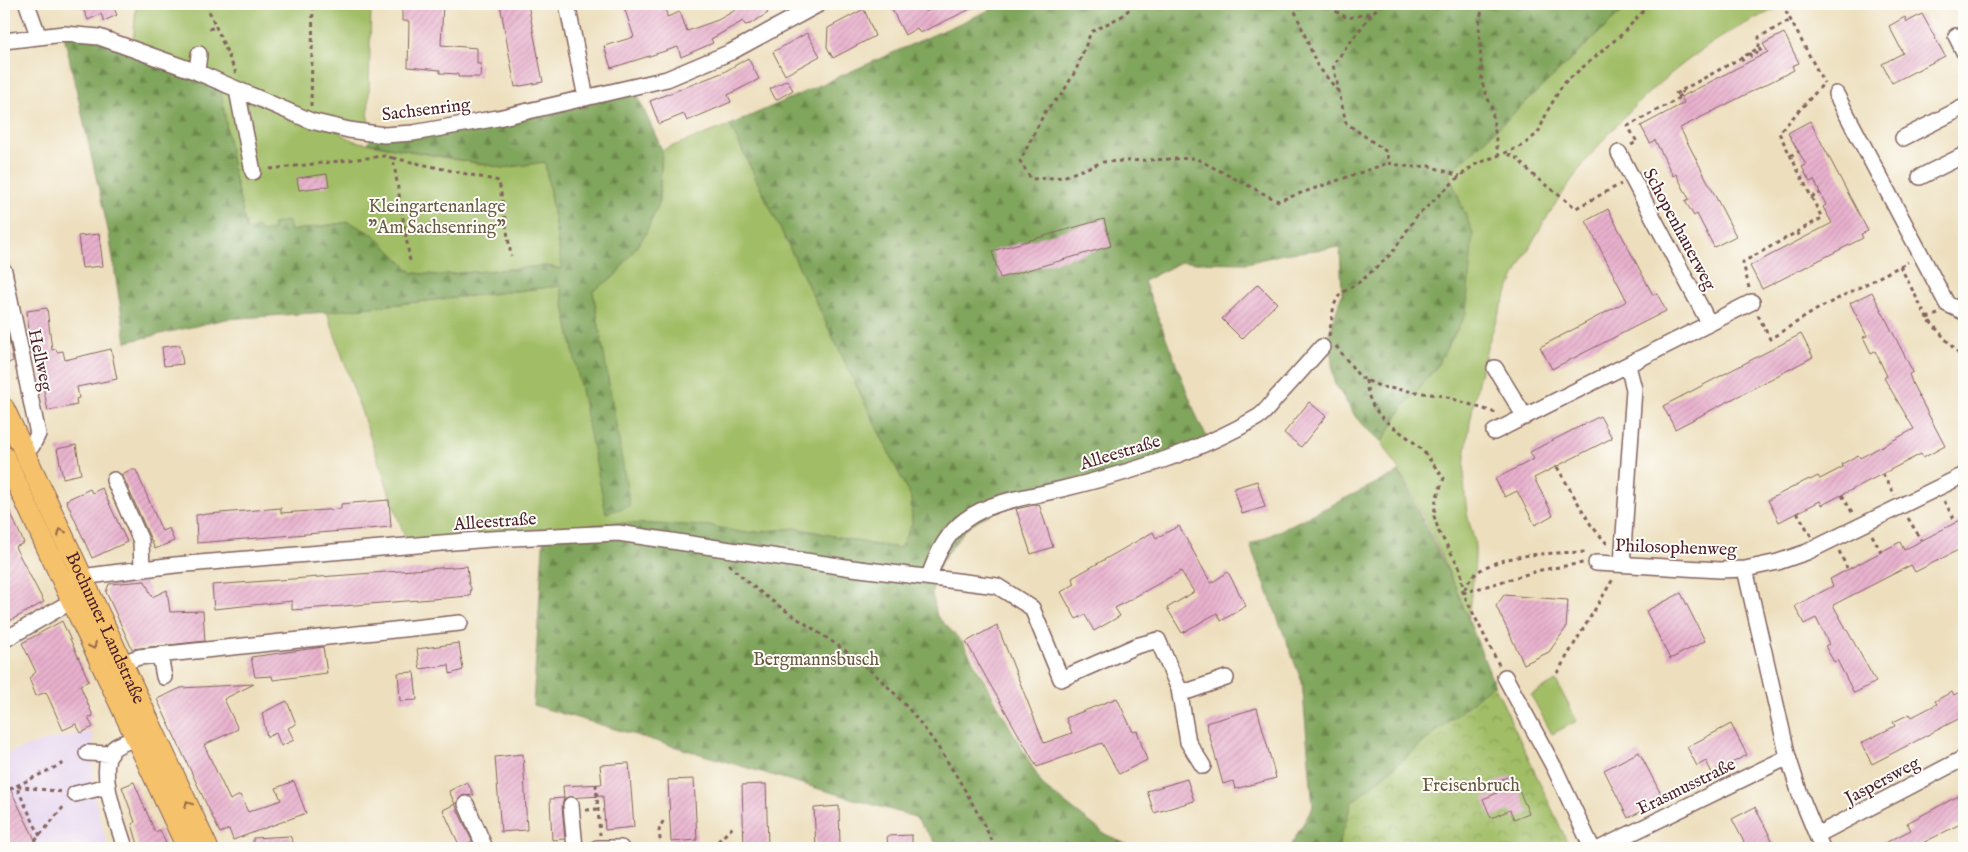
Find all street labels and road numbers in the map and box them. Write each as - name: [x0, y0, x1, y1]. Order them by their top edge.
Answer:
- street label: Sachsenring: [380, 94, 472, 127]
- street label: Schopenhauerweg: [1637, 165, 1721, 295]
- street label: Hellweg: [22, 327, 57, 394]
- street label: Alleestraße: [1076, 430, 1163, 477]
- street label: Alleestraße: [452, 508, 537, 537]
- street label: Philosophenweg: [1615, 535, 1738, 562]
- street label: Bochumer Landstraße: [59, 548, 150, 708]
- street label: Jaspersweg: [1839, 752, 1924, 812]
- street label: Erasmusstraße: [1634, 754, 1740, 821]

